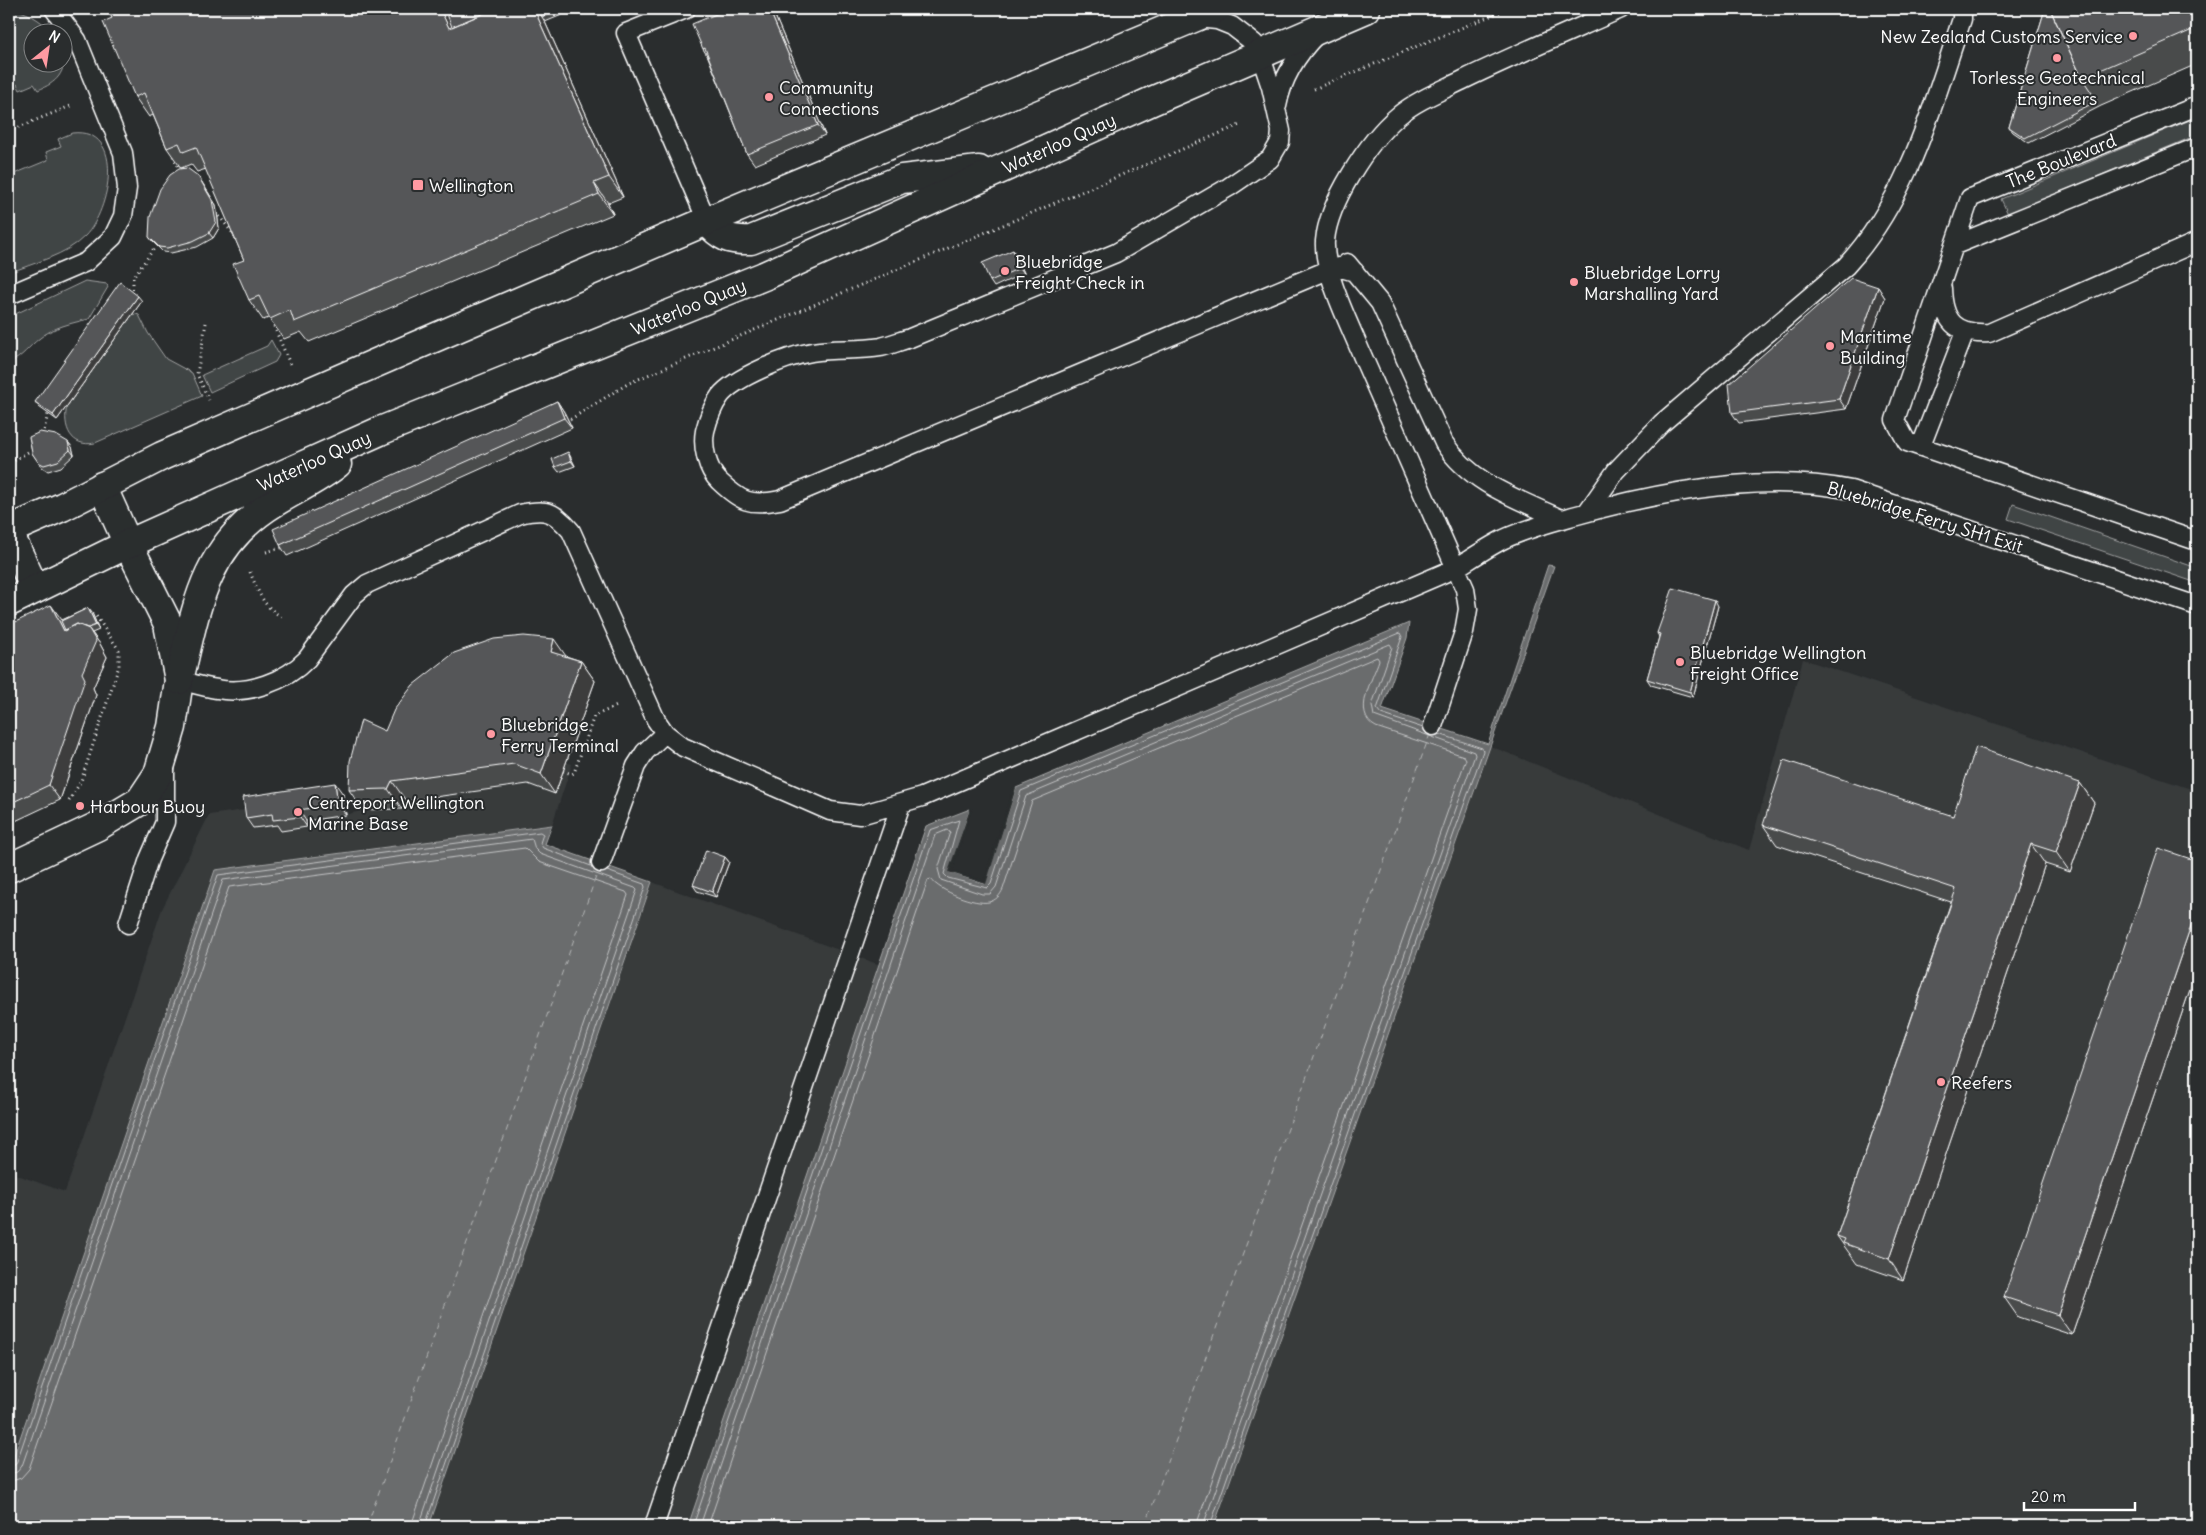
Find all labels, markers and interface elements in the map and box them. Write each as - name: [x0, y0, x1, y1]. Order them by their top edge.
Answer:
- north arrow: [22, 22, 72, 72]
- place label: New Zealand Customs Service: [1880, 25, 2123, 48]
- text: N: [46, 27, 63, 47]
- marker: New Zealand Customs Service: [2127, 30, 2139, 42]
- marker: Torlesse Geotechnical Engineers: [2051, 52, 2063, 64]
- place label: Torlesse Geotechnical Engineers: [1969, 66, 2145, 110]
- place label: Community Connections: [779, 76, 879, 120]
- marker: Community Connections: [763, 91, 775, 103]
- street label: Waterloo Quay: [998, 107, 1119, 179]
- street label: The Boulevard: [2003, 128, 2120, 194]
- place label: Wellington: [429, 174, 514, 197]
- marker: Wellington: [411, 178, 425, 192]
- place label: Bluebridge Freight Check in: [1015, 250, 1145, 294]
- place label: Bluebridge Lorry Marshalling Yard: [1584, 261, 1720, 305]
- marker: Bluebridge Freight Check in: [999, 265, 1011, 277]
- street label: Waterloo Quay: [627, 273, 749, 340]
- marker: Bluebridge Lorry Marshalling Yard: [1568, 276, 1580, 288]
- place label: Maritime Building: [1840, 325, 1912, 369]
- marker: Maritime Building: [1824, 340, 1836, 352]
- street label: Waterloo Quay: [253, 425, 374, 496]
- street label: Bluebridge Ferry SH1 Exit: [1824, 476, 2026, 558]
- place label: Bluebridge Wellington Freight Office: [1690, 641, 1866, 685]
- marker: Bluebridge Wellington Freight Office: [1674, 656, 1686, 668]
- place label: Bluebridge Ferry Terminal: [501, 713, 619, 757]
- marker: Bluebridge Ferry Terminal: [485, 728, 497, 740]
- place label: Centreport Wellington Marine Base: [308, 791, 485, 835]
- place label: Harbour Buoy: [90, 795, 205, 818]
- marker: Harbour Buoy: [74, 800, 86, 812]
- marker: Centreport Wellington Marine Base: [292, 806, 304, 818]
- place label: Reefers: [1951, 1071, 2012, 1094]
- marker: Reefers: [1935, 1076, 1947, 1088]
- scale bar: [2024, 1480, 2135, 1512]
- text: 20 m: [2031, 1487, 2066, 1506]

